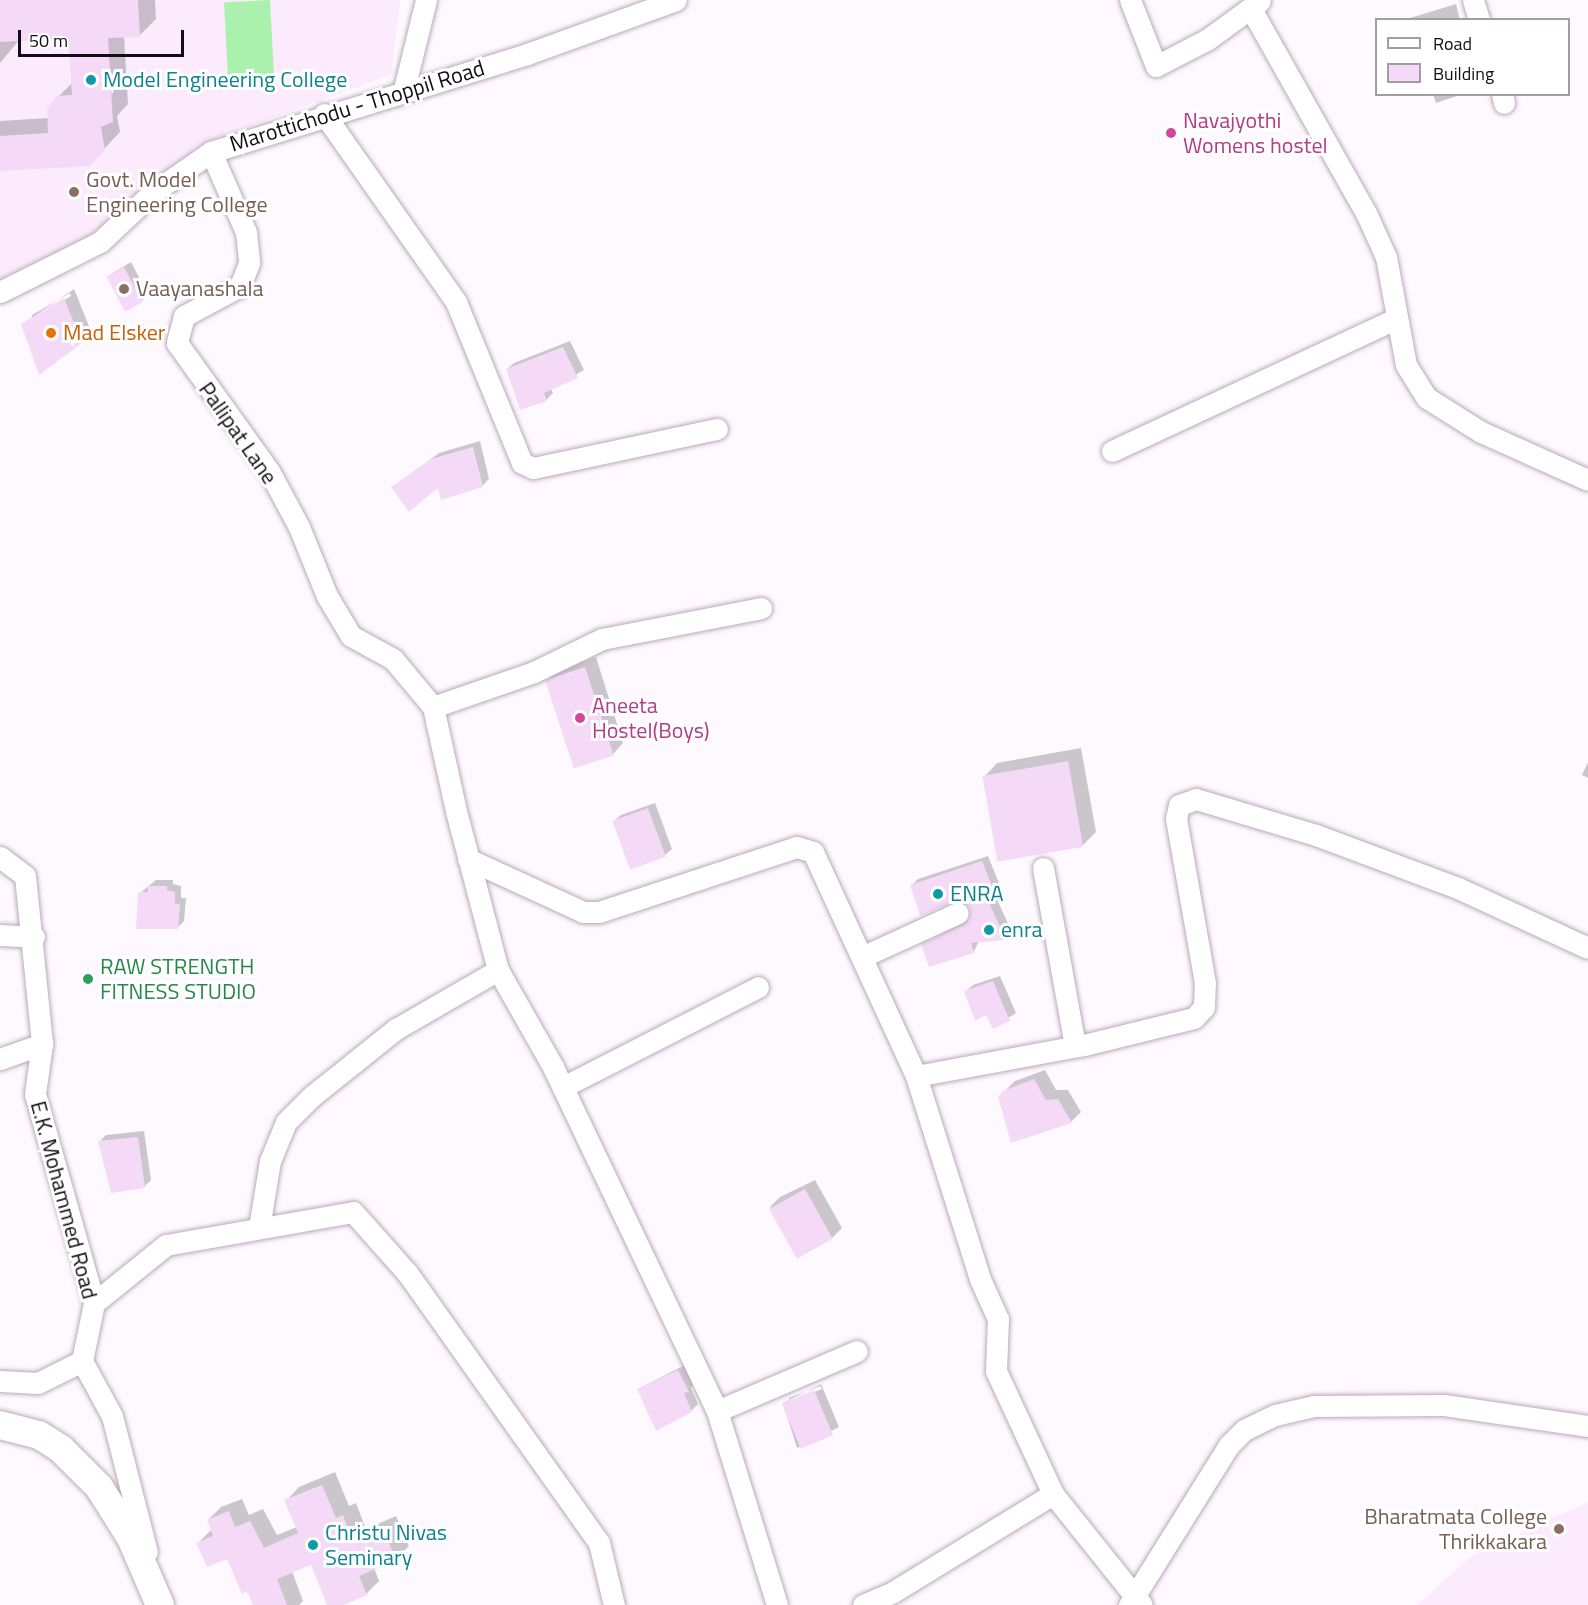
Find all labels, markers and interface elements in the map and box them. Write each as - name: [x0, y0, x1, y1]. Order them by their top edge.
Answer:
- scale bar: [21, 18, 188, 56]
- legend: [1375, 18, 1570, 96]
- text: 50 m: [29, 27, 68, 54]
- text: Road: [1433, 30, 1472, 57]
- street label: Marottichodu - Thoppil Road: [226, 55, 488, 157]
- text: Building: [1433, 60, 1494, 87]
- place label: Model Engineering College: [103, 67, 347, 93]
- marker: Model Engineering College: [84, 73, 98, 87]
- place label: Navajyothi Womens hostel: [1183, 107, 1328, 158]
- marker: Navajyothi Womens hostel: [1164, 126, 1178, 140]
- place label: Govt. Model Engineering College: [86, 166, 268, 218]
- marker: Govt. Model Engineering College: [67, 185, 81, 199]
- place label: Vaayanashala: [136, 276, 264, 302]
- marker: Vaayanashala: [117, 282, 131, 296]
- place label: Mad Elsker: [63, 320, 165, 346]
- marker: Mad Elsker: [44, 326, 58, 340]
- street label: Pallipat Lane: [193, 377, 283, 489]
- place label: Aneeta Hostel(Boys): [592, 692, 710, 744]
- marker: Aneeta Hostel(Boys): [573, 711, 587, 725]
- place label: ENRA: [950, 881, 1004, 907]
- marker: ENRA: [931, 887, 945, 901]
- place label: enra: [1001, 917, 1043, 943]
- marker: enra: [982, 923, 996, 937]
- place label: RAW STRENGTH FITNESS STUDIO: [100, 953, 256, 1004]
- marker: RAW STRENGTH FITNESS STUDIO: [81, 972, 95, 986]
- street label: E.K. Mohammed Road: [25, 1098, 103, 1302]
- place label: Bharatmata College Thrikkakara: [1364, 1503, 1547, 1554]
- place label: Christu Nivas Seminary: [325, 1519, 447, 1570]
- marker: Bharatmata College Thrikkakara: [1552, 1522, 1566, 1536]
- marker: Christu Nivas Seminary: [306, 1538, 320, 1552]

